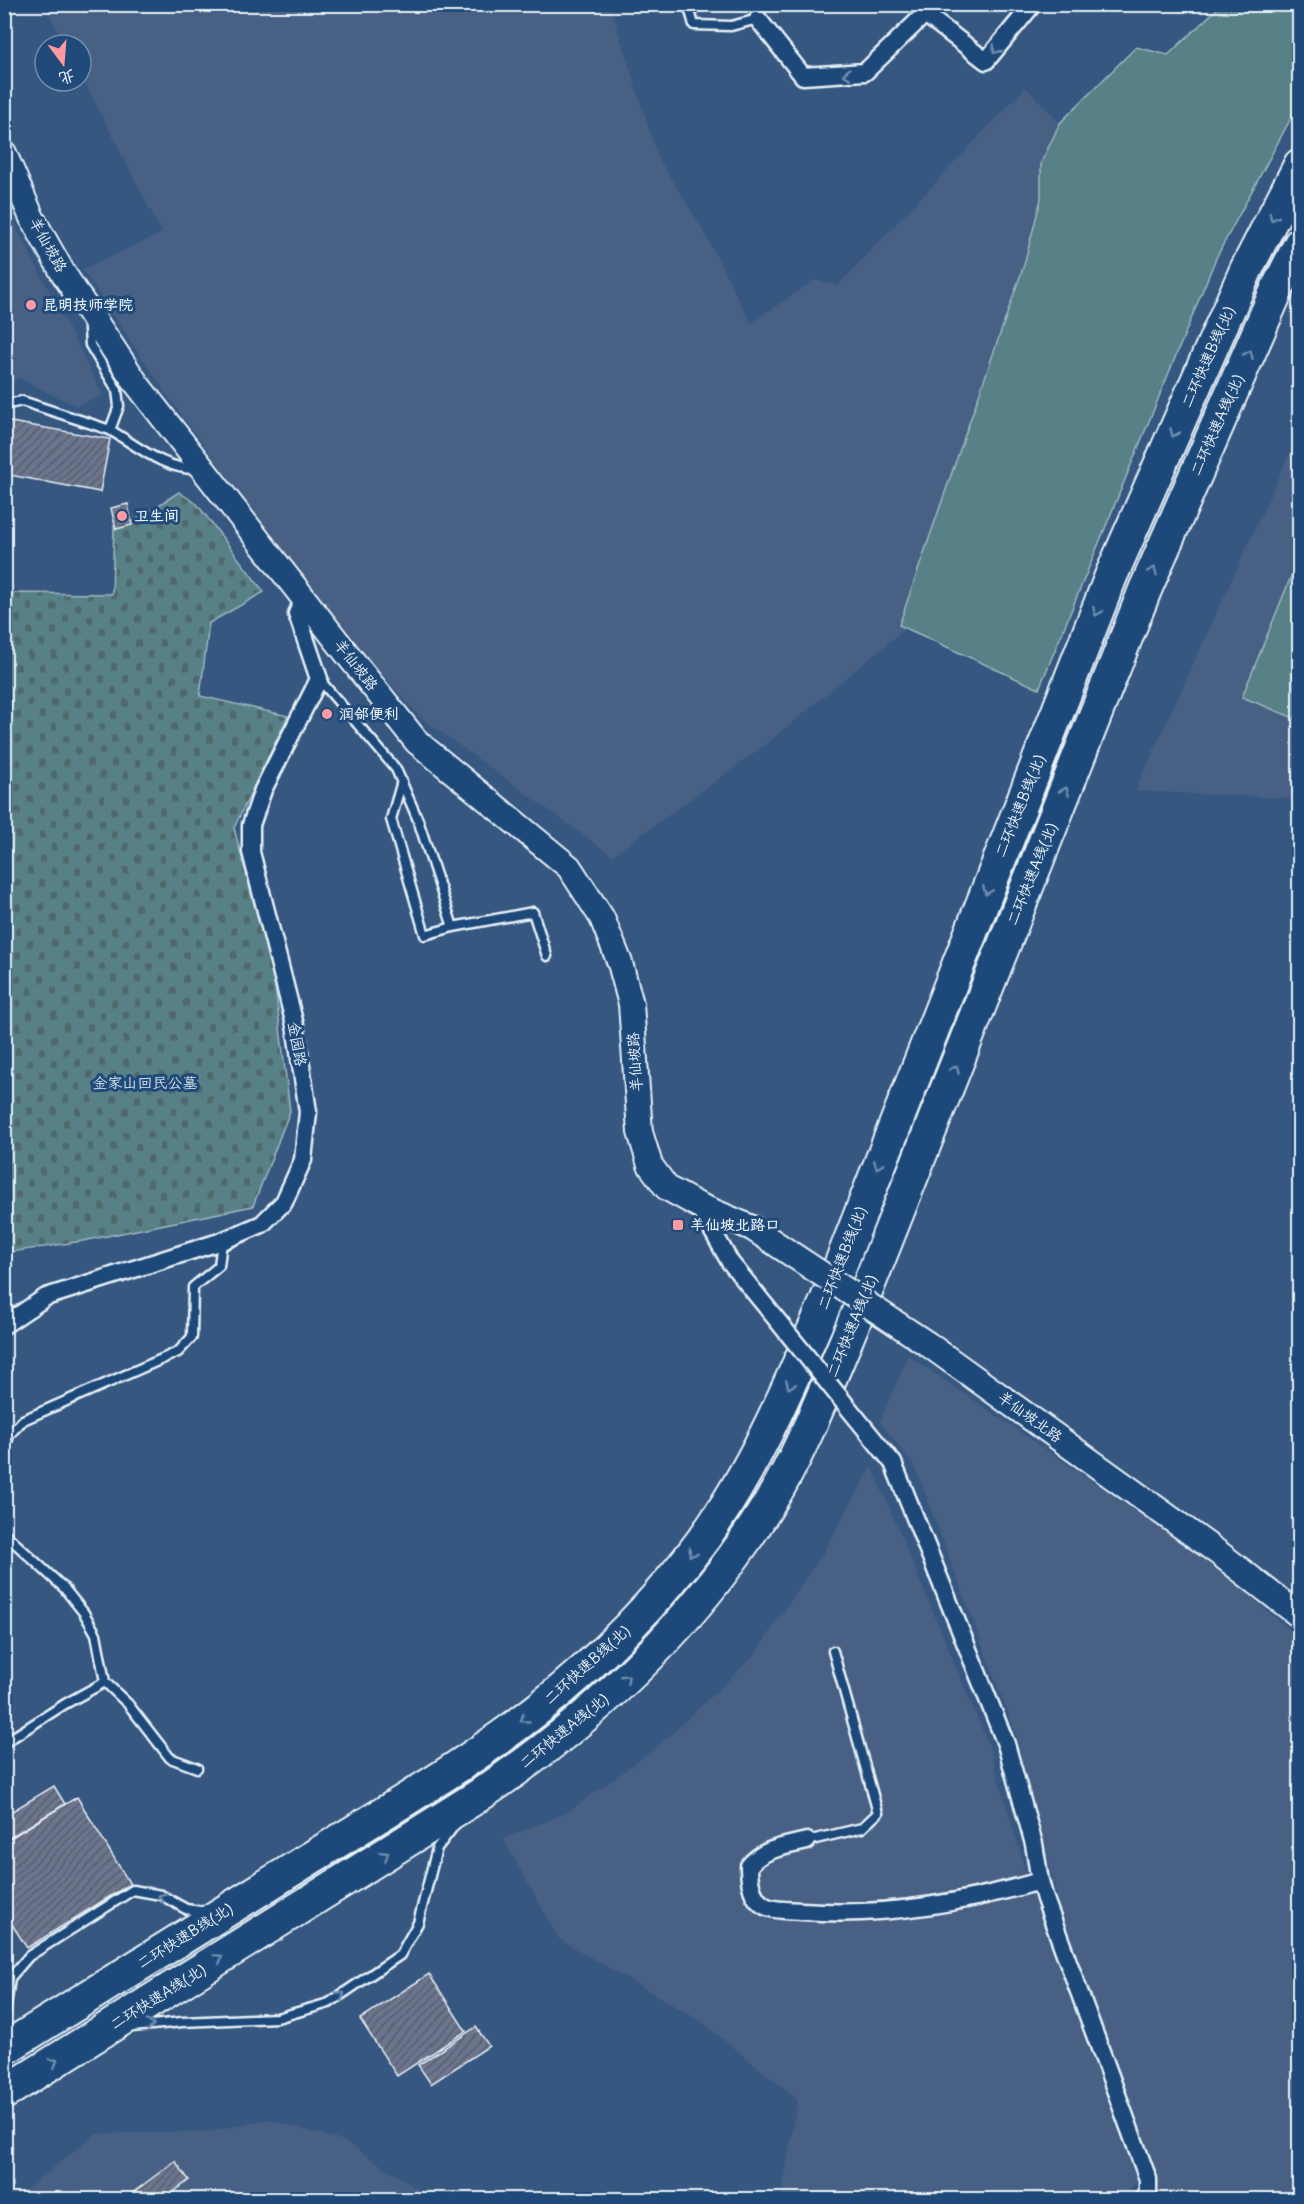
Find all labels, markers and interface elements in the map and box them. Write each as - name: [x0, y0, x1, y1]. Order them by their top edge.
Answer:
- north arrow: [33, 33, 93, 93]
- one-way arrow: [992, 43, 1003, 54]
- text: 北: [57, 66, 78, 89]
- one-way arrow: [842, 67, 851, 80]
- one-way arrow: [1269, 211, 1280, 221]
- street label: 羊仙坡路: [26, 214, 71, 276]
- place label: 昆明技师学院: [43, 295, 133, 314]
- marker: 昆明技师学院: [24, 298, 38, 312]
- street label: 二环快速B线(北): [1177, 303, 1238, 410]
- one-way arrow: [1241, 349, 1253, 360]
- street label: 二环快速A线(北): [1186, 371, 1247, 478]
- one-way arrow: [1170, 426, 1182, 437]
- place label: 卫生间: [134, 506, 179, 525]
- marker: 卫生间: [115, 509, 129, 523]
- one-way arrow: [1146, 566, 1158, 577]
- one-way arrow: [1092, 605, 1104, 616]
- street label: 羊仙坡路: [330, 635, 382, 694]
- place label: 润邻便利: [339, 704, 399, 723]
- marker: 润邻便利: [320, 707, 334, 721]
- street label: 二环快速B线(北): [990, 752, 1049, 860]
- one-way arrow: [1058, 786, 1070, 797]
- street label: 二环快速A线(北): [1002, 820, 1061, 928]
- one-way arrow: [981, 885, 994, 895]
- street label: 金园路: [284, 1020, 311, 1068]
- street label: 羊仙坡路: [623, 1031, 646, 1093]
- one-way arrow: [947, 1065, 960, 1075]
- park label: 金家山回民公墓: [92, 1073, 198, 1092]
- one-way arrow: [873, 1160, 886, 1170]
- street label: 二环快速B线(北): [813, 1204, 870, 1312]
- place label: 羊仙坡北路口: [690, 1215, 780, 1234]
- marker: 羊仙坡北路口: [671, 1218, 685, 1232]
- street label: 二环快速A线(北): [822, 1272, 881, 1380]
- one-way arrow: [785, 1379, 797, 1390]
- street label: 羊仙坡北路: [994, 1387, 1066, 1446]
- one-way arrow: [688, 1547, 699, 1558]
- street label: 二环快速B线(北): [540, 1621, 633, 1708]
- one-way arrow: [620, 1674, 630, 1685]
- street label: 二环快速A线(北): [515, 1689, 612, 1772]
- one-way arrow: [519, 1712, 530, 1723]
- one-way arrow: [379, 1850, 389, 1862]
- one-way arrow: [157, 1892, 167, 1905]
- street label: 二环快速B线(北): [134, 1899, 236, 1972]
- one-way arrow: [213, 1955, 224, 1966]
- street label: 二环快速A线(北): [107, 1960, 209, 2033]
- one-way arrow: [334, 1992, 345, 2003]
- one-way arrow: [146, 2019, 155, 2032]
- one-way arrow: [48, 2057, 58, 2069]

